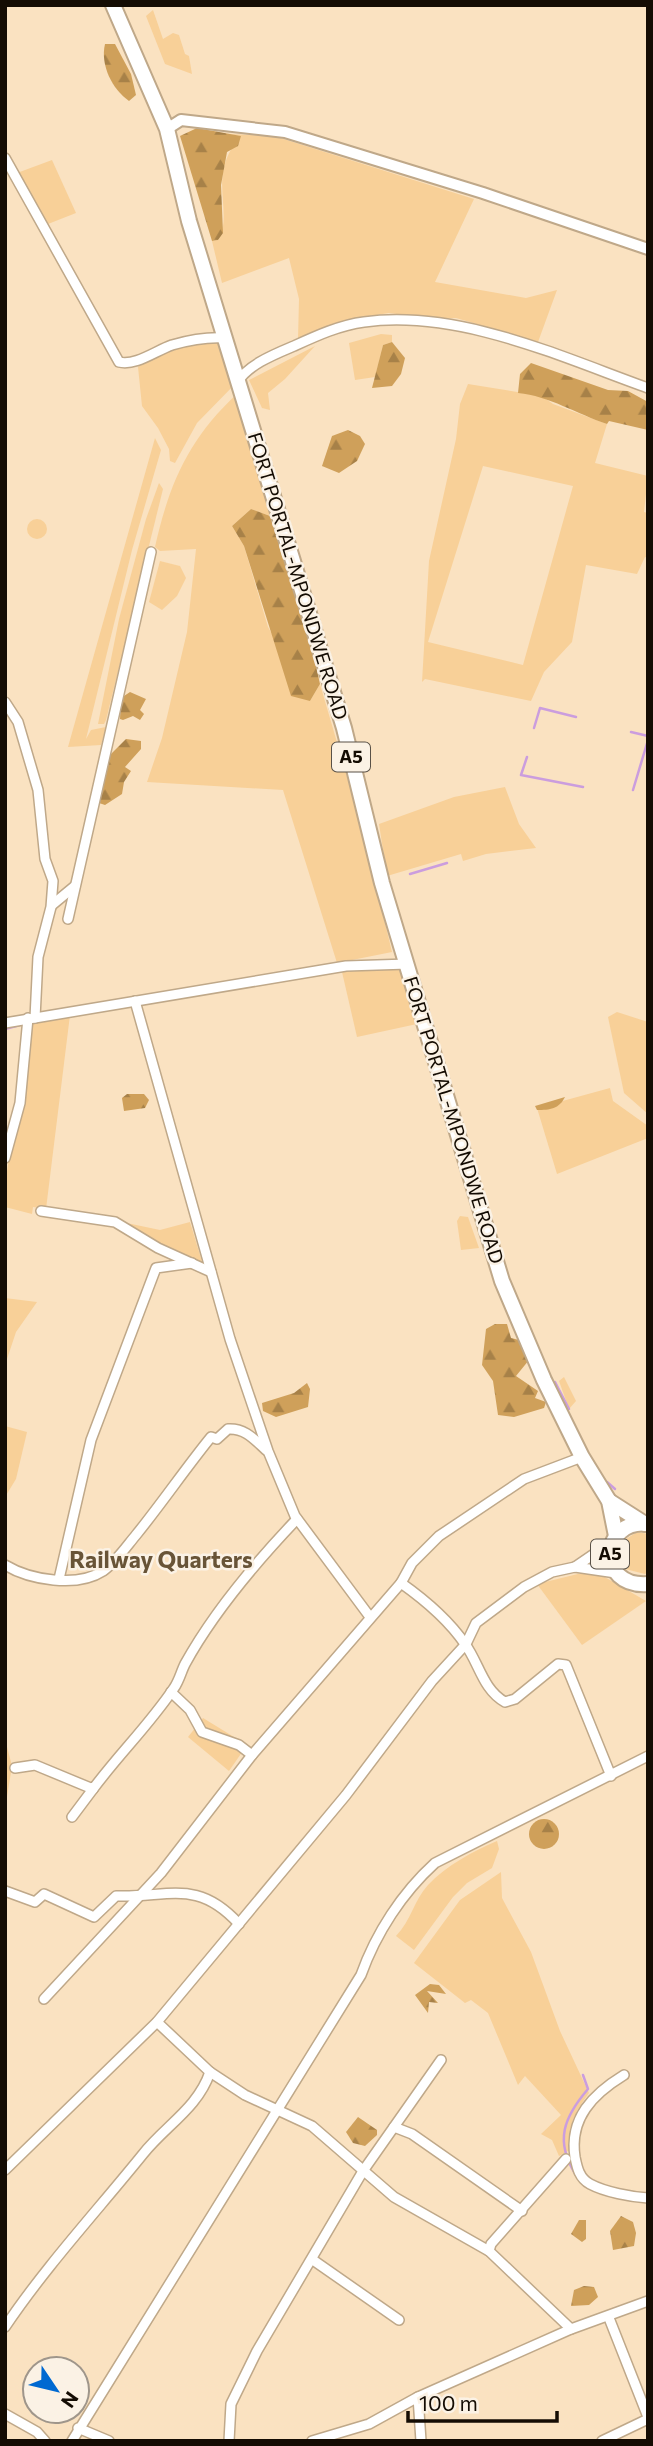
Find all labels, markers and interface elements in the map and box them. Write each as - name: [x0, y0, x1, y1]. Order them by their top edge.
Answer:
- street label: FORT PORTAL-MPONDWE ROAD: [244, 429, 353, 722]
- road number: A5: [332, 742, 370, 772]
- street label: FORT PORTAL-MPONDWE ROAD: [400, 973, 509, 1266]
- road number: A5: [591, 1540, 629, 1568]
- district label: Railway Quarters: [69, 1545, 253, 1573]
- north arrow: [21, 2355, 91, 2425]
- scale bar: [408, 2380, 557, 2424]
- text: N: [57, 2388, 84, 2412]
- text: 100 m: [419, 2390, 478, 2415]

